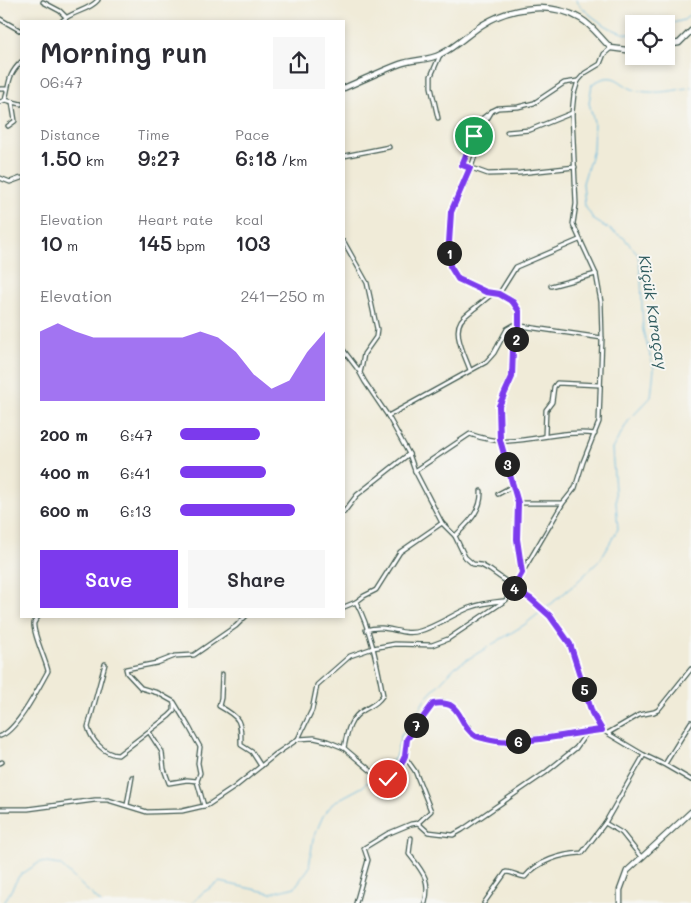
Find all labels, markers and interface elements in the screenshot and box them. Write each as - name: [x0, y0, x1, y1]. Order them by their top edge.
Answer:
- map controls: [625, 15, 675, 65]
- button: locate: [625, 15, 675, 65]
- text: Morning run: [40, 34, 207, 70]
- button: share: [273, 37, 325, 89]
- text: 06:47: [40, 71, 83, 92]
- pin: [453, 115, 495, 157]
- icon: arrive: [460, 122, 488, 150]
- text: Distance: [40, 125, 100, 144]
- text: Time: [138, 125, 170, 144]
- text: Pace: [235, 125, 270, 144]
- text: 1.50: [40, 144, 81, 171]
- text: 9:27: [138, 144, 180, 171]
- text: 6:18: [235, 144, 277, 171]
- text: km: [81, 151, 104, 170]
- text: /km: [277, 151, 307, 170]
- text: Elevation: [40, 210, 103, 229]
- text: Heart rate: [138, 210, 213, 229]
- text: kcal: [235, 210, 263, 229]
- text: 10: [40, 229, 63, 256]
- text: 145: [138, 229, 172, 256]
- text: 103: [235, 229, 270, 256]
- text: m: [63, 236, 78, 255]
- text: bpm: [172, 236, 205, 255]
- pin: 1: [436, 240, 462, 266]
- text: 1: [446, 244, 453, 263]
- water label: Küçük Karaçay: [635, 253, 674, 371]
- text: Elevation: [40, 285, 112, 306]
- text: 241–250 m: [240, 285, 325, 306]
- pin: 2: [504, 326, 528, 352]
- text: 2: [513, 330, 520, 349]
- text: 200 m: [40, 424, 88, 445]
- text: 6:47: [120, 424, 153, 445]
- pin: 3: [494, 452, 520, 476]
- text: 3: [503, 455, 512, 474]
- text: 400 m: [40, 462, 89, 483]
- text: 6:41: [120, 462, 151, 483]
- text: 600 m: [40, 500, 89, 521]
- text: 6:13: [120, 500, 151, 521]
- button: Save: [40, 550, 178, 608]
- button: Share: [188, 550, 325, 608]
- pin: 4: [502, 576, 526, 600]
- text: 4: [510, 579, 519, 598]
- pin: 5: [572, 676, 596, 702]
- text: 5: [580, 680, 589, 699]
- pin: 7: [404, 712, 428, 738]
- text: 7: [413, 716, 420, 735]
- pin: 6: [506, 728, 530, 754]
- text: 6: [514, 732, 523, 751]
- pin: [367, 758, 409, 800]
- icon: check: [374, 765, 402, 793]

